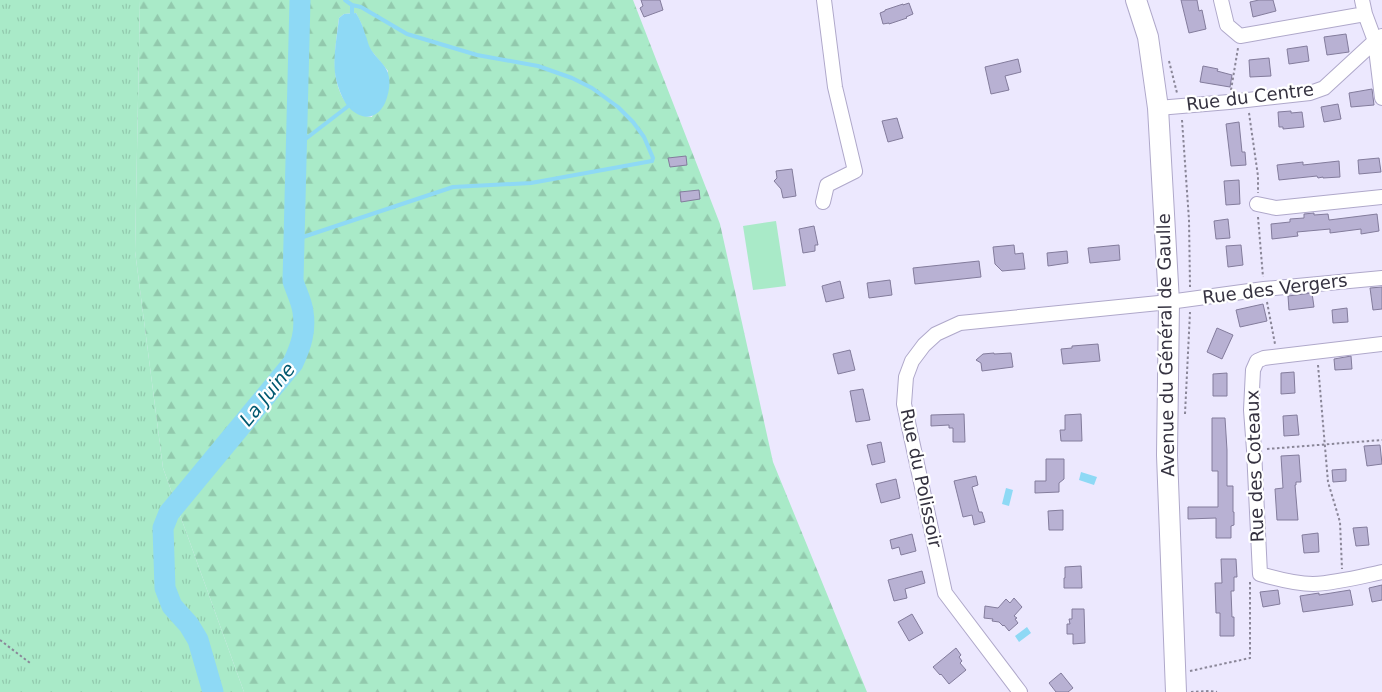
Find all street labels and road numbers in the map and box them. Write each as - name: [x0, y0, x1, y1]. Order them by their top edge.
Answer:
- street label: Rue du Centre: [1185, 78, 1315, 115]
- street label: Avenue du Général de Gaulle: [1153, 213, 1178, 477]
- street label: Rue des Vergers: [1201, 269, 1349, 308]
- street label: Rue des Coteaux: [1241, 389, 1268, 542]
- street label: Rue du Polissoir: [896, 406, 947, 550]

